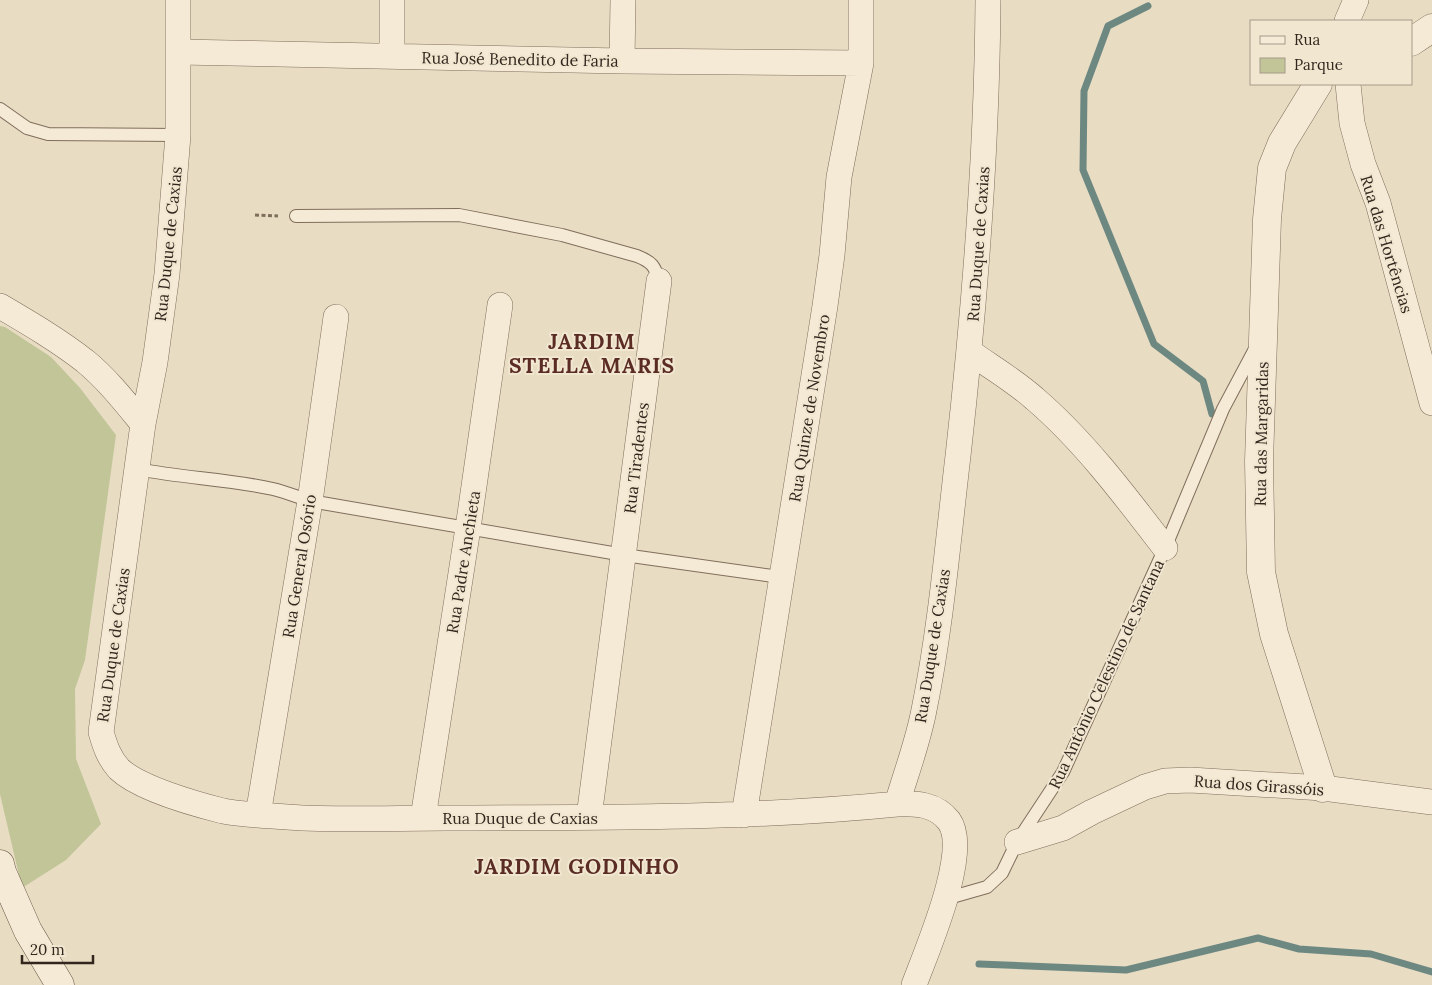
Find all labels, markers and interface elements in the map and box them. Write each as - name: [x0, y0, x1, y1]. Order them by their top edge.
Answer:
- legend: [1250, 20, 1412, 85]
- text: Rua: [1294, 30, 1320, 49]
- street label: Rua José Benedito de Faria: [421, 47, 619, 71]
- text: Parque: [1294, 55, 1343, 74]
- street label: Rua Duque de Caxias: [150, 166, 186, 322]
- street label: Rua Duque de Caxias: [963, 166, 993, 322]
- street label: Rua das Hortências: [1356, 173, 1418, 315]
- street label: Rua Quinze de Novembro: [784, 313, 834, 503]
- district label: JARDIM STELLA MARIS: [509, 328, 675, 379]
- street label: Rua das Margaridas: [1250, 361, 1272, 507]
- street label: Rua Tiradentes: [619, 401, 653, 515]
- street label: Rua Padre Anchieta: [442, 489, 484, 635]
- street label: Rua General Osório: [278, 493, 320, 639]
- street label: Rua Antônio Celestino de Santana: [1044, 556, 1168, 792]
- street label: Rua Duque de Caxias: [92, 567, 134, 723]
- street label: Rua Duque de Caxias: [910, 568, 954, 724]
- street label: Rua dos Girassóis: [1193, 770, 1325, 800]
- street label: Rua Duque de Caxias: [442, 808, 598, 828]
- district label: JARDIM GODINHO: [474, 853, 680, 880]
- scale bar: [22, 932, 94, 964]
- text: 20 m: [30, 940, 65, 959]

